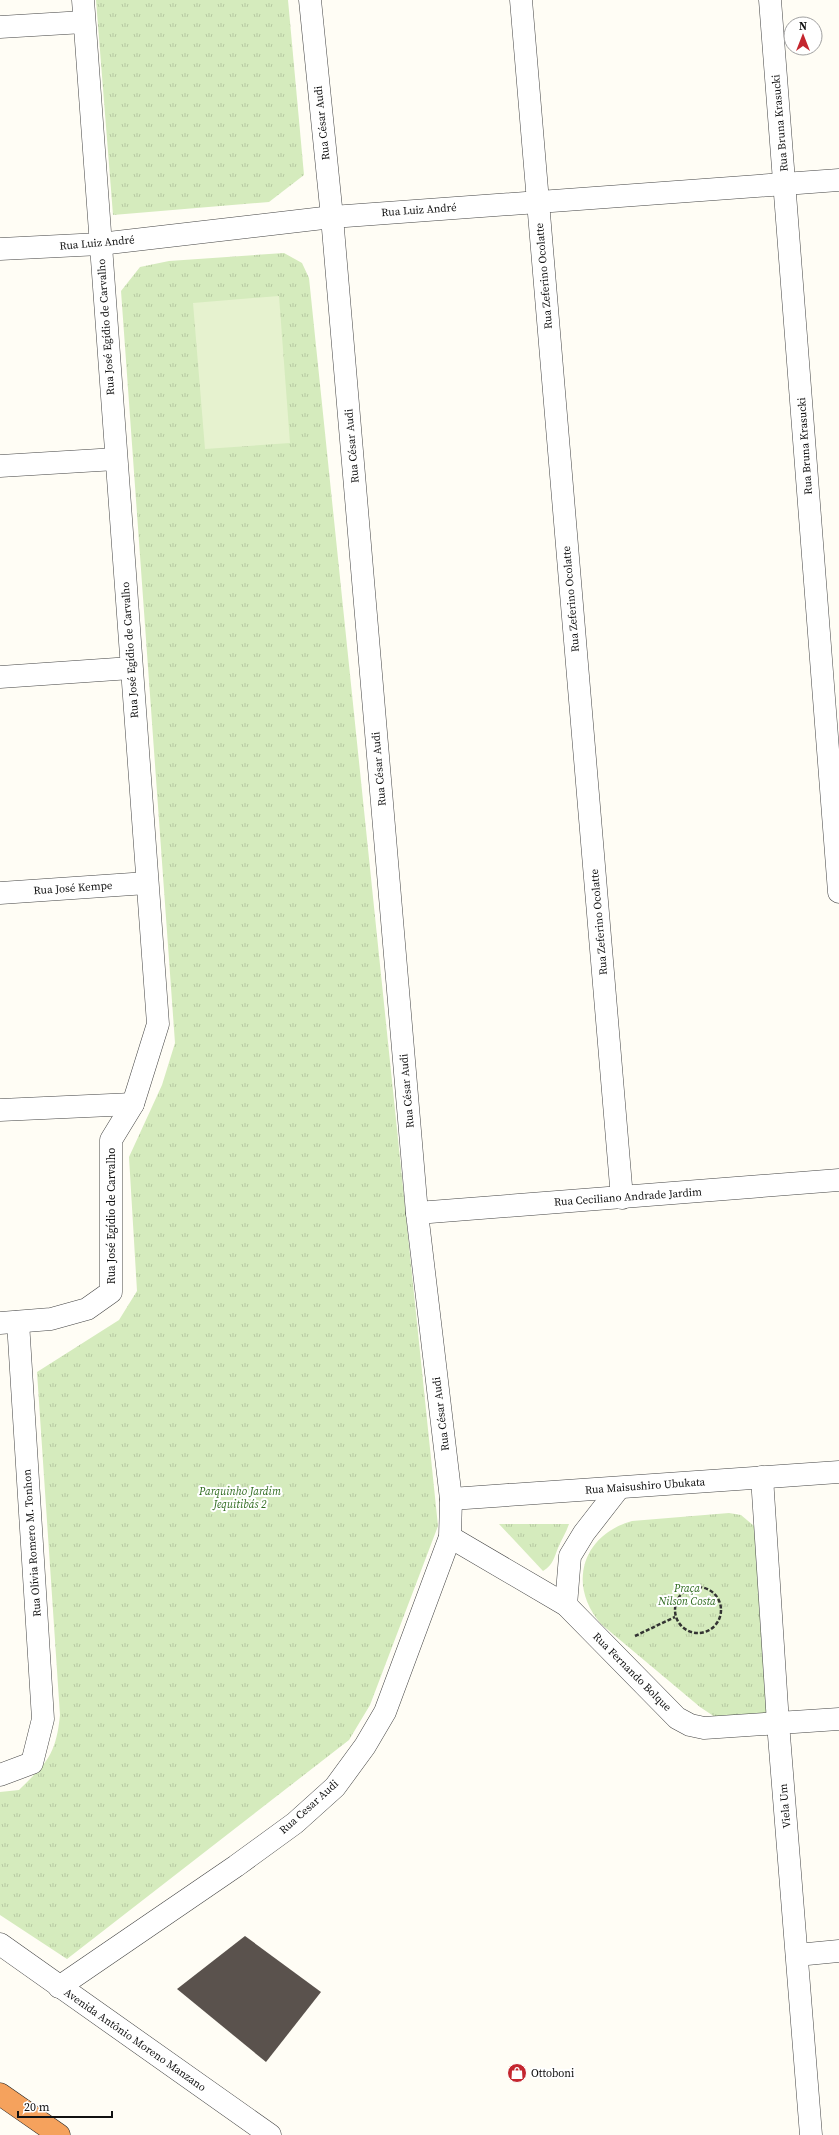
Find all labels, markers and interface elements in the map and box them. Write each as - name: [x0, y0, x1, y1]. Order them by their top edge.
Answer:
- north arrow: [783, 16, 823, 56]
- text: N: [799, 19, 807, 34]
- street label: Rua Bruna Krasucki: [768, 74, 792, 172]
- street label: Rua César Audi: [311, 85, 333, 161]
- street label: Rua Luiz André: [381, 200, 458, 220]
- street label: Rua Zeferino Ocolatte: [532, 222, 556, 330]
- street label: Rua Luiz André: [59, 232, 136, 254]
- street label: Rua José Egídio de Carvalho: [94, 258, 118, 396]
- street label: Rua Bruna Krasucki: [794, 397, 816, 495]
- street label: Rua César Audi: [341, 408, 363, 484]
- street label: Rua Zeferino Ocolatte: [559, 545, 583, 653]
- street label: Rua José Egídio de Carvalho: [118, 581, 142, 719]
- street label: Rua César Audi: [368, 731, 390, 807]
- street label: Rua Zeferino Ocolatte: [587, 868, 611, 976]
- street label: Rua José Kempe: [33, 878, 113, 898]
- street label: Rua César Audi: [396, 1053, 418, 1129]
- street label: Rua José Egídio de Carvalho: [104, 1148, 119, 1284]
- street label: Rua Ceciliano Andrade Jardim: [554, 1184, 703, 1210]
- street label: Rua César Audi: [429, 1376, 453, 1452]
- street label: Rua Olívia Romero M. Tonhon: [19, 1468, 45, 1617]
- street label: Rua Maisushiro Ubukata: [584, 1474, 706, 1498]
- park label: Parquinho Jardim Jequitibás 2: [198, 1484, 281, 1512]
- park label: Praça Nilson Costa: [657, 1581, 716, 1609]
- street label: Rua Fernando Bolque: [589, 1629, 675, 1715]
- street label: Rua Cesar Audi: [276, 1776, 342, 1838]
- street label: Viela Um: [776, 1783, 794, 1829]
- street label: Avenida Antônio Moreno Manzano: [61, 1985, 209, 2095]
- shop icon: Ottoboni: [506, 2062, 528, 2084]
- place label: Ottoboni: [531, 2066, 574, 2081]
- scale bar: [18, 2093, 112, 2119]
- text: 20 m: [24, 2099, 50, 2115]

